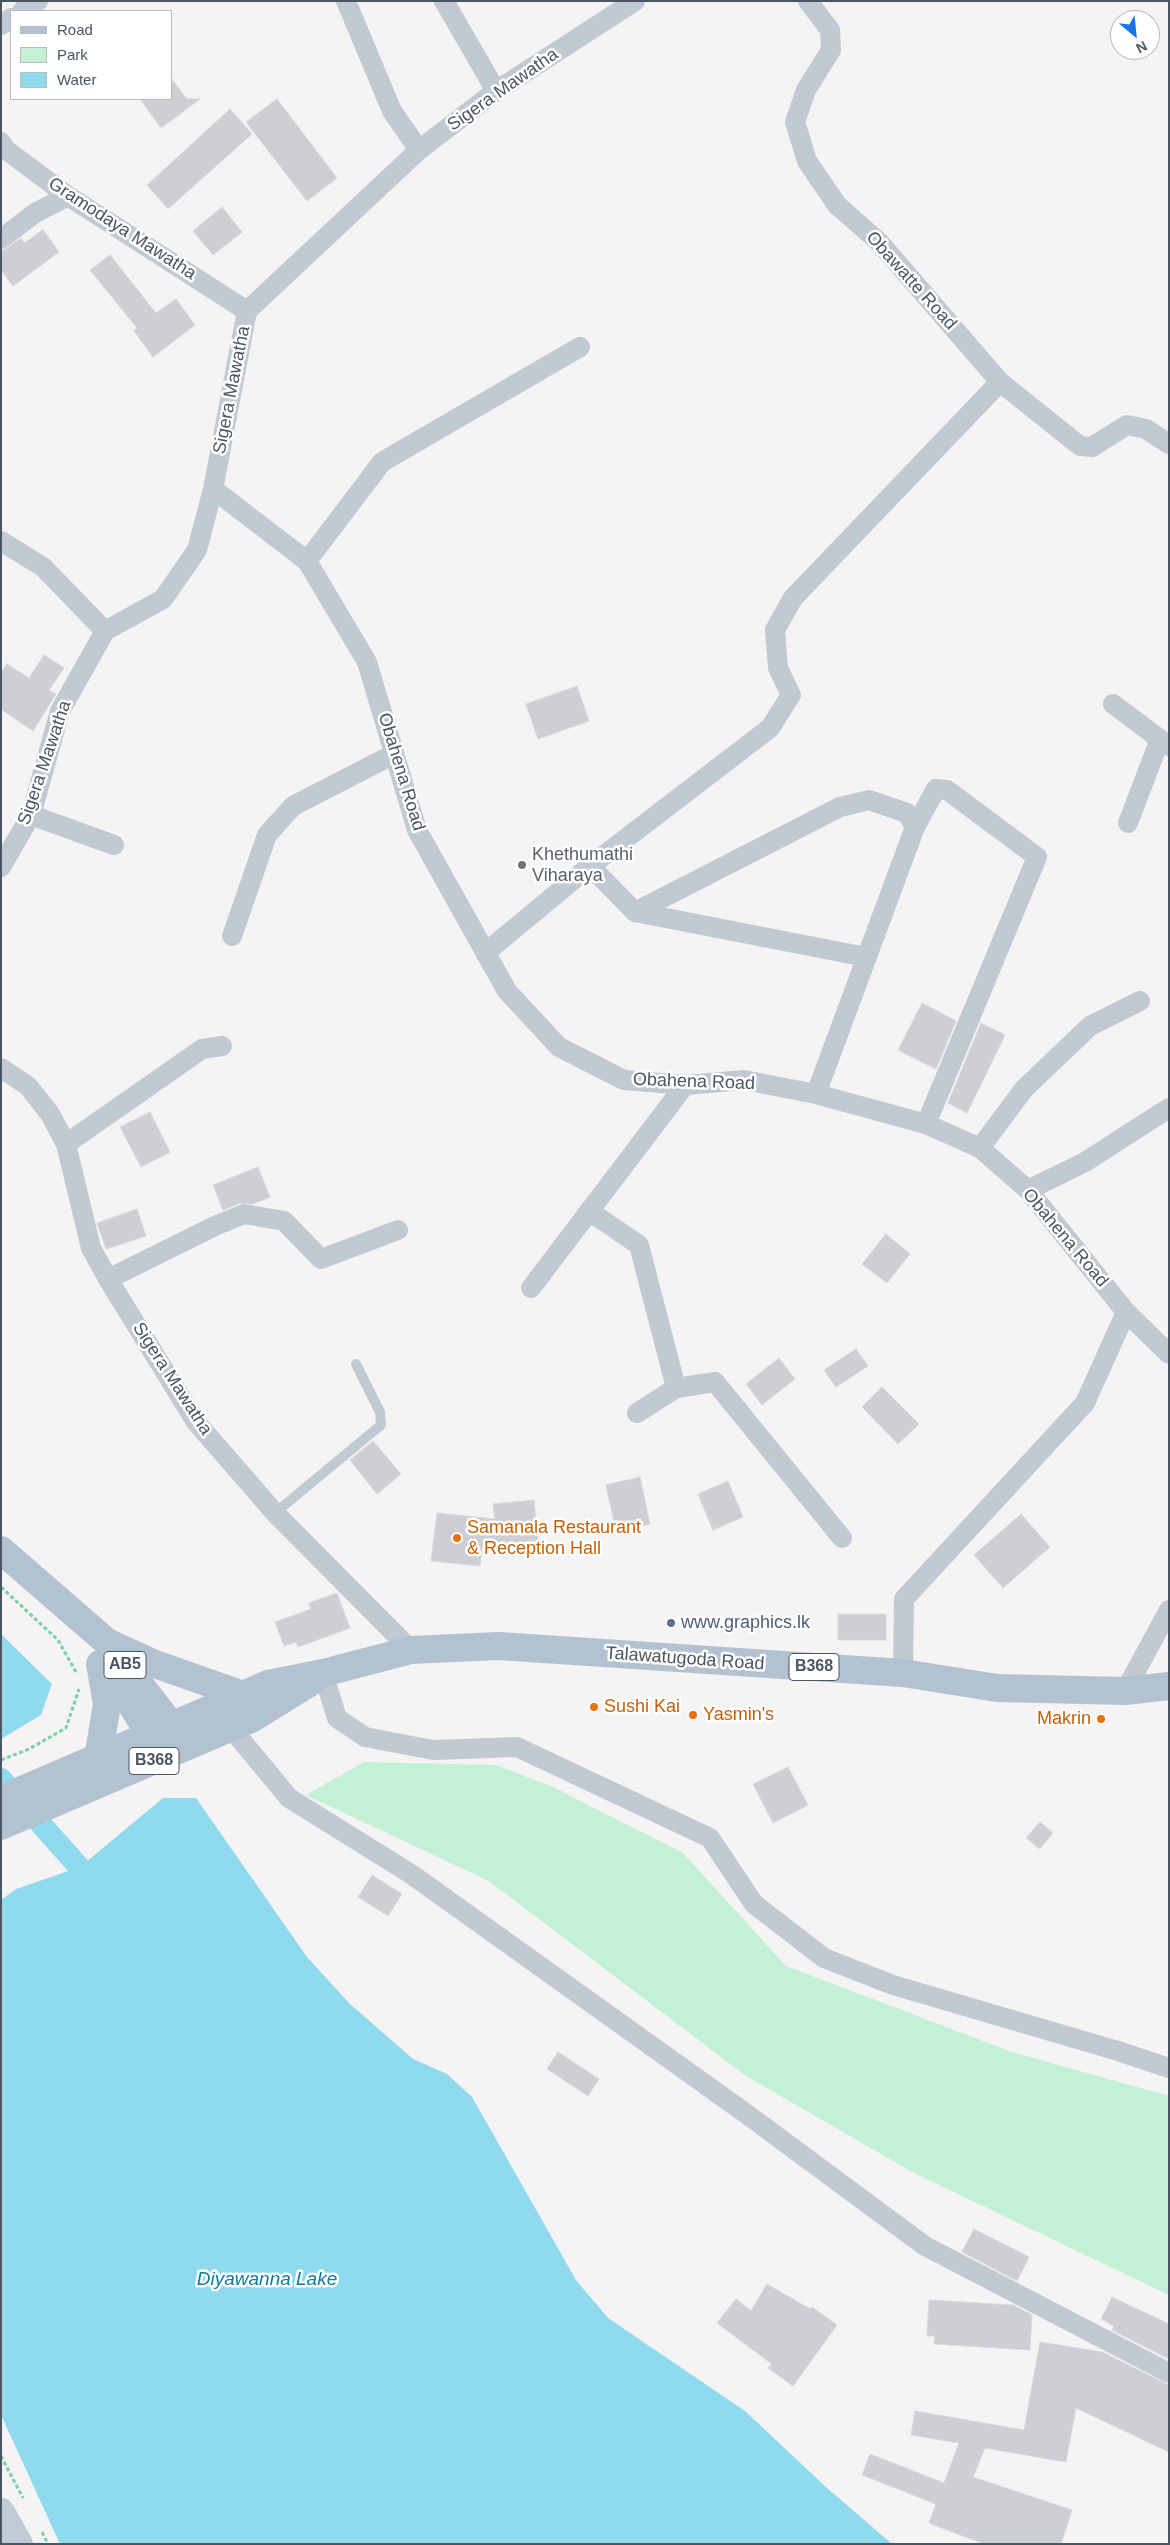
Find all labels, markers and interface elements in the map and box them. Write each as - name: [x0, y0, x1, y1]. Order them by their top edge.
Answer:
- legend: [10, 10, 172, 100]
- north arrow: [1110, 10, 1160, 60]
- text: Road: [57, 21, 93, 38]
- text: N: [1133, 38, 1150, 57]
- street label: Sigera Mawatha: [444, 44, 562, 136]
- text: Park: [57, 46, 88, 63]
- text: Water: [57, 71, 96, 88]
- street label: Gramodaya Mawatha: [44, 173, 200, 285]
- street label: Obawatte Road: [861, 227, 961, 335]
- street label: Sigera Mawatha: [209, 324, 255, 456]
- street label: Sigera Mawatha: [14, 698, 76, 828]
- street label: Obahena Road: [373, 710, 429, 834]
- place label: Khethumathi Viharaya: [532, 844, 633, 886]
- marker: Khethumathi Viharaya: [516, 859, 528, 871]
- street label: Obahena Road: [633, 1069, 755, 1095]
- street label: Obahena Road: [1017, 1184, 1113, 1292]
- street label: Sigera Mawatha: [128, 1319, 216, 1439]
- place label: Samanala Restaurant & Reception Hall: [467, 1517, 641, 1560]
- marker: Samanala Restaurant & Reception Hall: [451, 1532, 463, 1544]
- place label: www.graphics.lk: [681, 1612, 810, 1634]
- marker: www.graphics.lk: [665, 1617, 677, 1629]
- street label: Talawatugoda Road: [605, 1643, 765, 1675]
- road number: AB5: [104, 1652, 146, 1678]
- road number: B368: [789, 1654, 839, 1680]
- place label: Sushi Kai: [604, 1696, 680, 1718]
- marker: Sushi Kai: [588, 1701, 600, 1713]
- place label: Yasmin's: [703, 1704, 774, 1726]
- place label: Makrin: [1037, 1708, 1091, 1730]
- marker: Yasmin's: [687, 1709, 699, 1721]
- marker: Makrin: [1095, 1713, 1107, 1725]
- road number: B368: [129, 1748, 179, 1774]
- water label: Diyawanna Lake: [197, 2269, 337, 2291]

